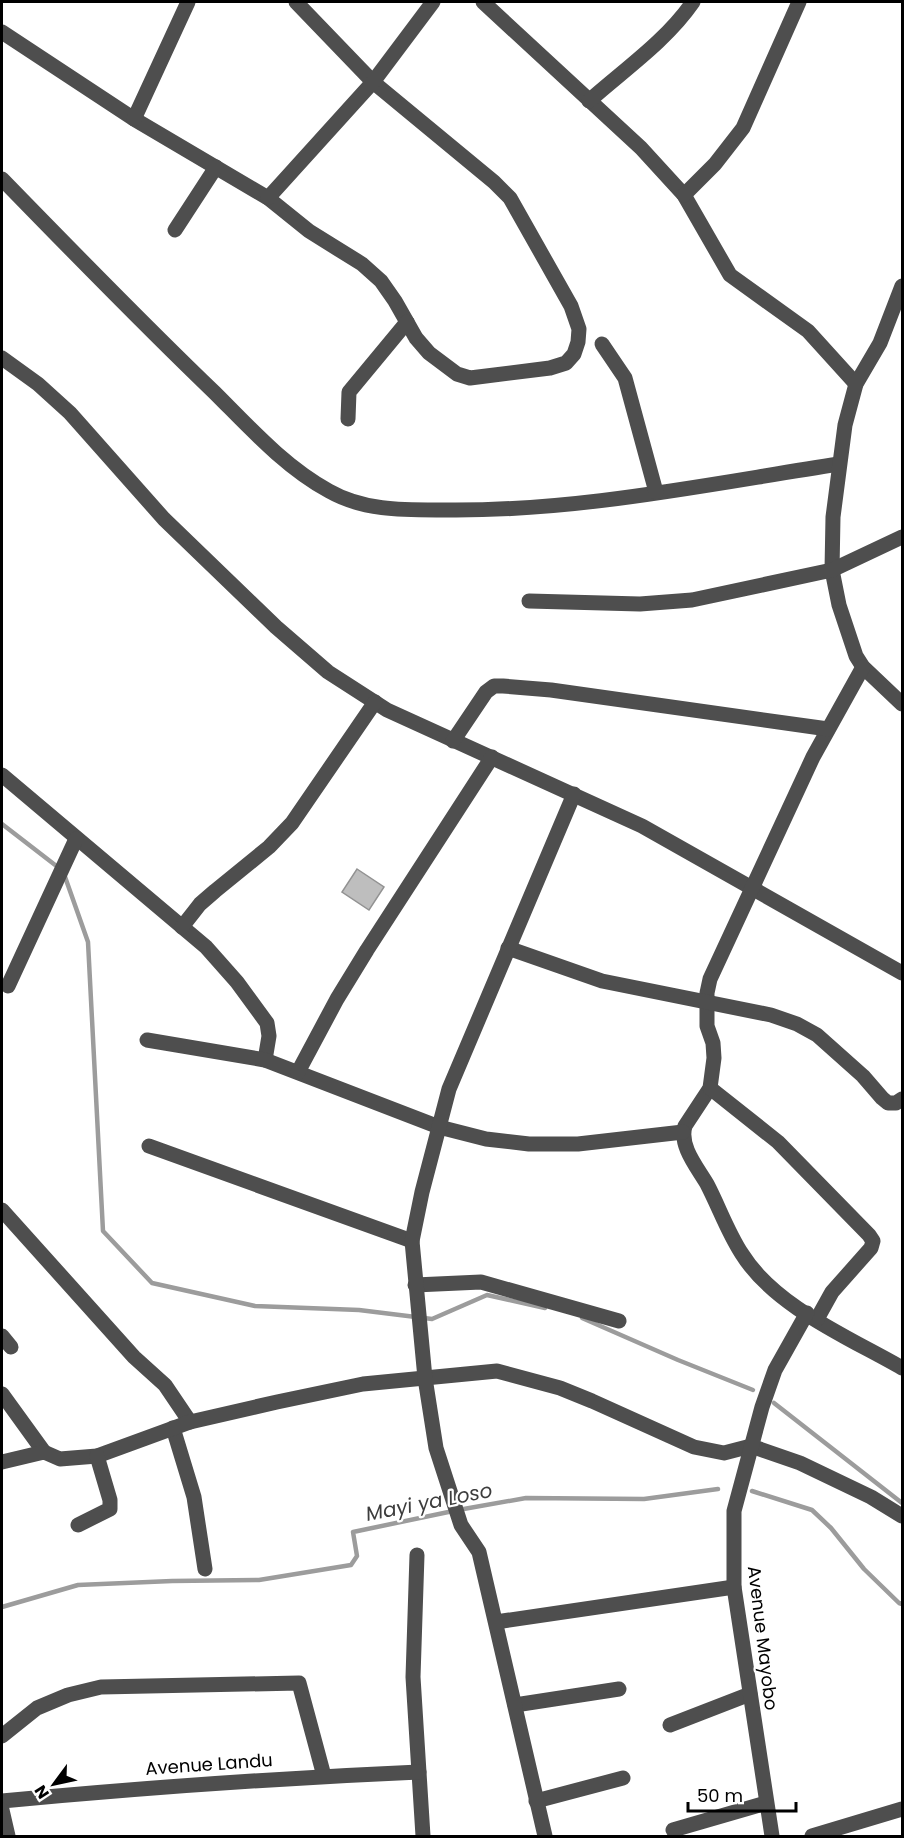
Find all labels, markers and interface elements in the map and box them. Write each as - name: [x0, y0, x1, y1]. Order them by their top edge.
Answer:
- water label: Mayi ya Loso: [363, 1476, 495, 1528]
- street label: Avenue Mayobo: [742, 1564, 784, 1712]
- street label: Avenue Landu: [145, 1747, 273, 1781]
- north arrow: [24, 1754, 84, 1814]
- scale bar: [688, 1775, 796, 1813]
- text: N: [29, 1781, 55, 1803]
- text: 50 m: [697, 1783, 743, 1808]

